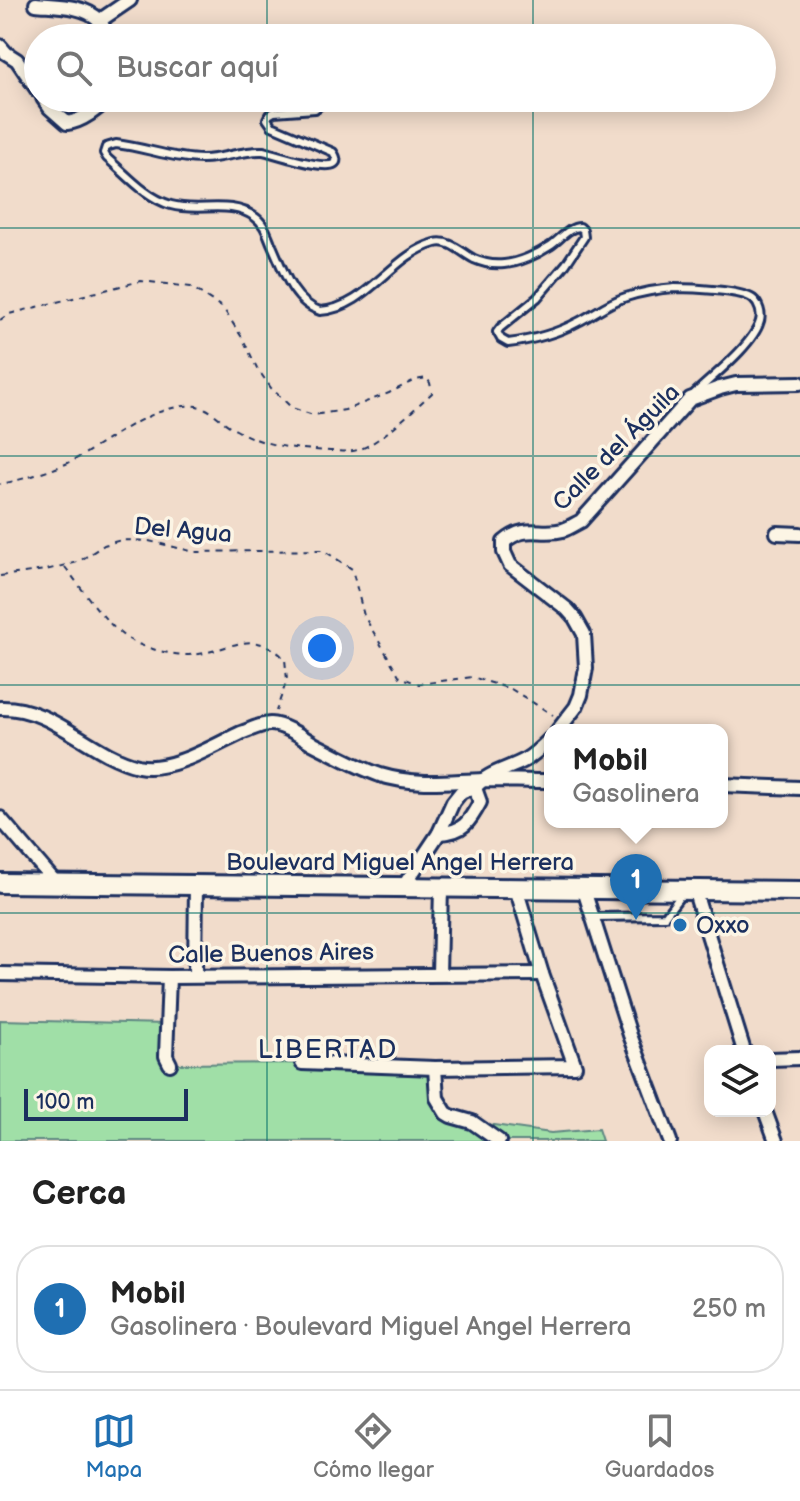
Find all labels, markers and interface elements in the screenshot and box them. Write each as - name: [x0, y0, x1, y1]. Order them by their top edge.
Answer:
- search box: [24, 24, 776, 112]
- icon: search: [52, 46, 96, 90]
- text: Buscar aquí: [116, 50, 278, 86]
- street label: Calle del Águila: [546, 377, 686, 517]
- street label: Del Agua: [133, 512, 233, 549]
- your location: [302, 628, 342, 668]
- popup: [544, 724, 728, 828]
- text: Mobil: [572, 743, 648, 779]
- text: Gasolinera: [572, 779, 700, 810]
- street label: Boulevard Miguel Angel Herrera: [226, 848, 574, 877]
- pin: 1: [610, 854, 662, 920]
- place label: Oxxo: [696, 911, 750, 940]
- marker: Oxxo: [671, 916, 689, 934]
- street label: Calle Buenos Aires: [168, 937, 374, 970]
- district label: LIBERTAD: [258, 1035, 398, 1066]
- map controls: [704, 1045, 776, 1117]
- button: layers: [704, 1045, 776, 1117]
- scale bar: [24, 1085, 188, 1121]
- text: 100 m: [36, 1089, 95, 1116]
- text: Cerca: [32, 1173, 127, 1214]
- text: Mobil: [110, 1276, 185, 1312]
- text: 1: [55, 1294, 65, 1325]
- text: 250 m: [692, 1294, 766, 1325]
- text: Gasolinera · Boulevard Miguel Angel Herrera: [110, 1312, 632, 1343]
- tab: Mapa: [85, 1409, 142, 1484]
- tab: Cómo llegar: [313, 1409, 434, 1484]
- tab: Guardados: [605, 1409, 715, 1484]

